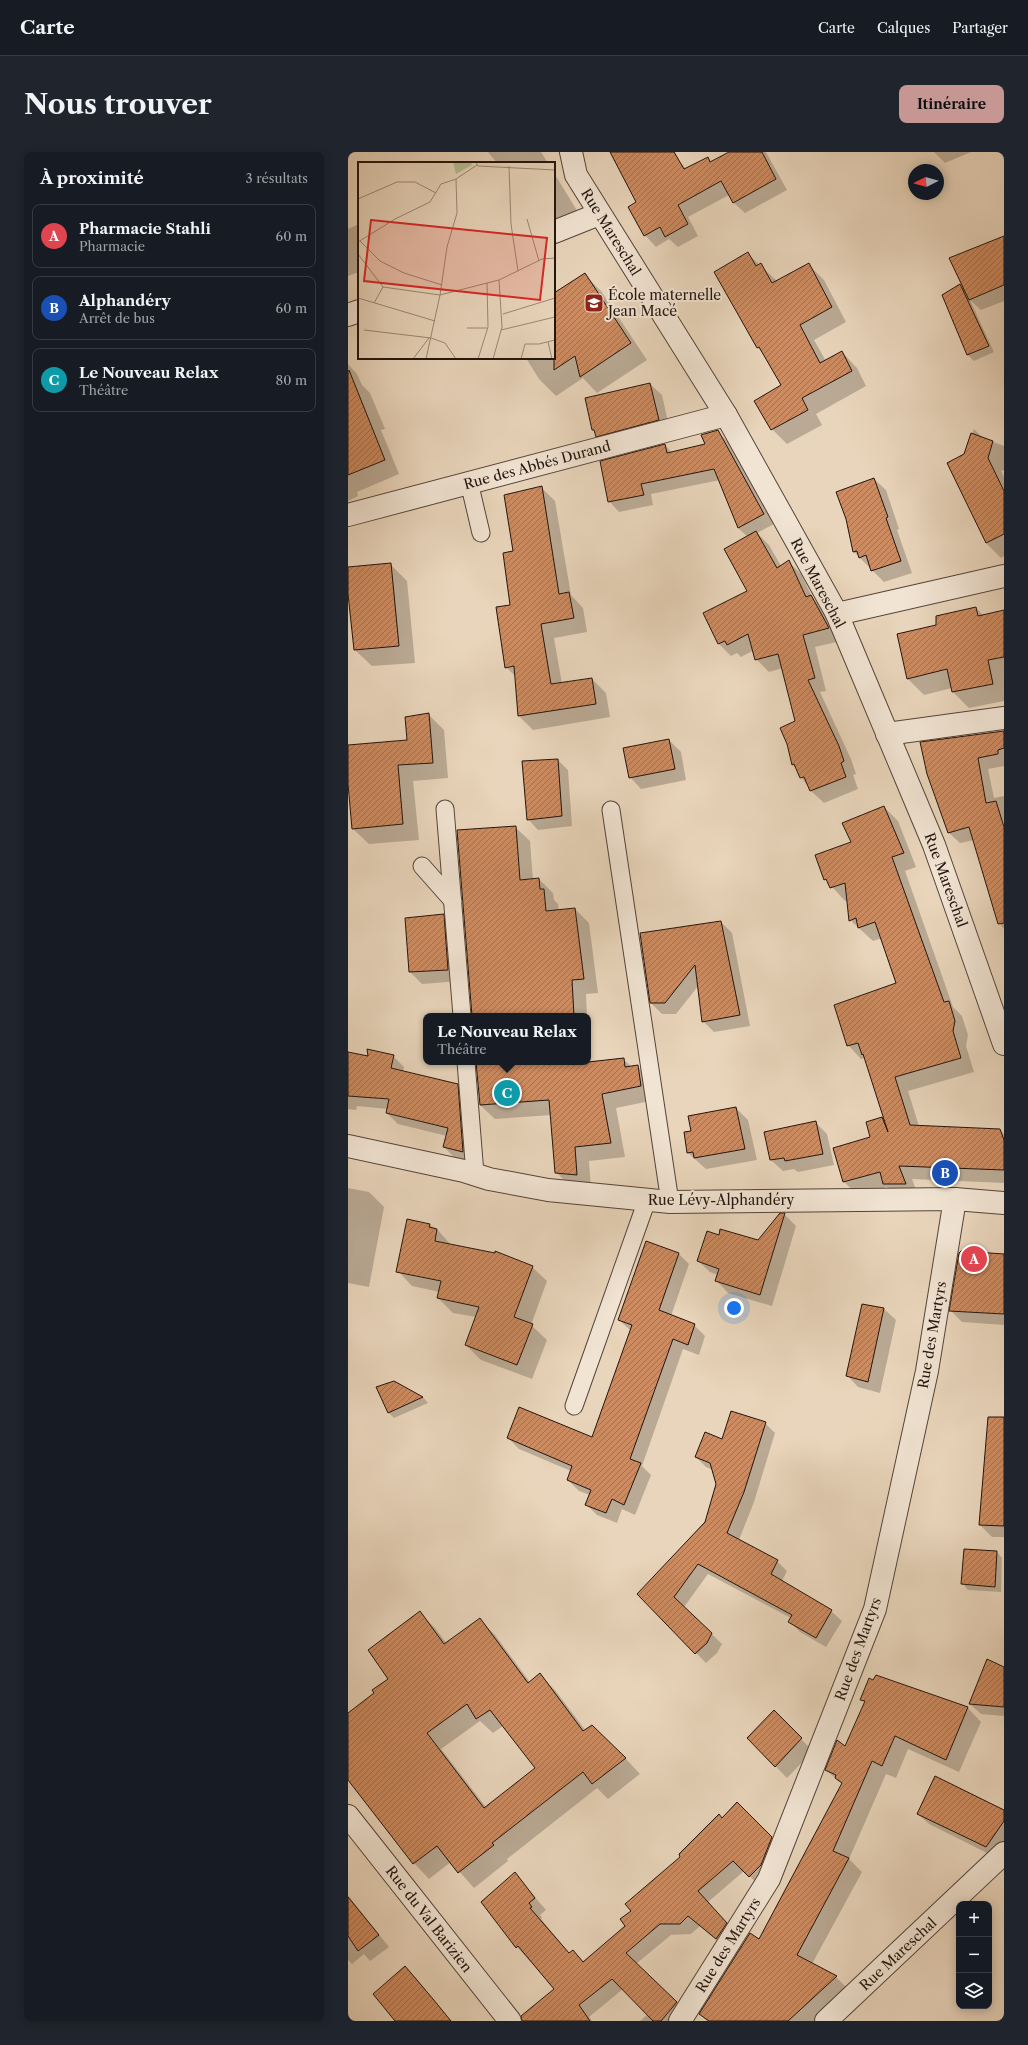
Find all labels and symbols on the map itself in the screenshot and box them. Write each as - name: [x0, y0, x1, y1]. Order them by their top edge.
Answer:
- inset map: [358, 162, 555, 359]
- north arrow: [908, 164, 944, 200]
- street label: Rue Mareschal: [577, 185, 645, 279]
- place label: École maternelle Jean Macé: [606, 286, 721, 320]
- school or university icon: École maternelle Jean Macé: [583, 292, 605, 314]
- street label: Rue des Abbés Durand: [462, 437, 613, 493]
- street label: Rue Mareschal: [787, 535, 849, 631]
- street label: Rue Mareschal: [921, 830, 971, 930]
- pin: C: [494, 1078, 520, 1108]
- pin: B: [932, 1158, 958, 1188]
- street label: Rue Lévy-Alphandéry: [648, 1191, 794, 1209]
- pin: A: [961, 1244, 987, 1274]
- street label: Rue des Martyrs: [914, 1280, 950, 1390]
- your location: [724, 1298, 744, 1318]
- street label: Rue des Martyrs: [831, 1595, 885, 1703]
- street label: Rue du Val Barizien: [382, 1862, 476, 1976]
- street label: Rue des Martyrs: [692, 1894, 764, 1996]
- street label: Rue Mareschal: [856, 1914, 940, 1994]

